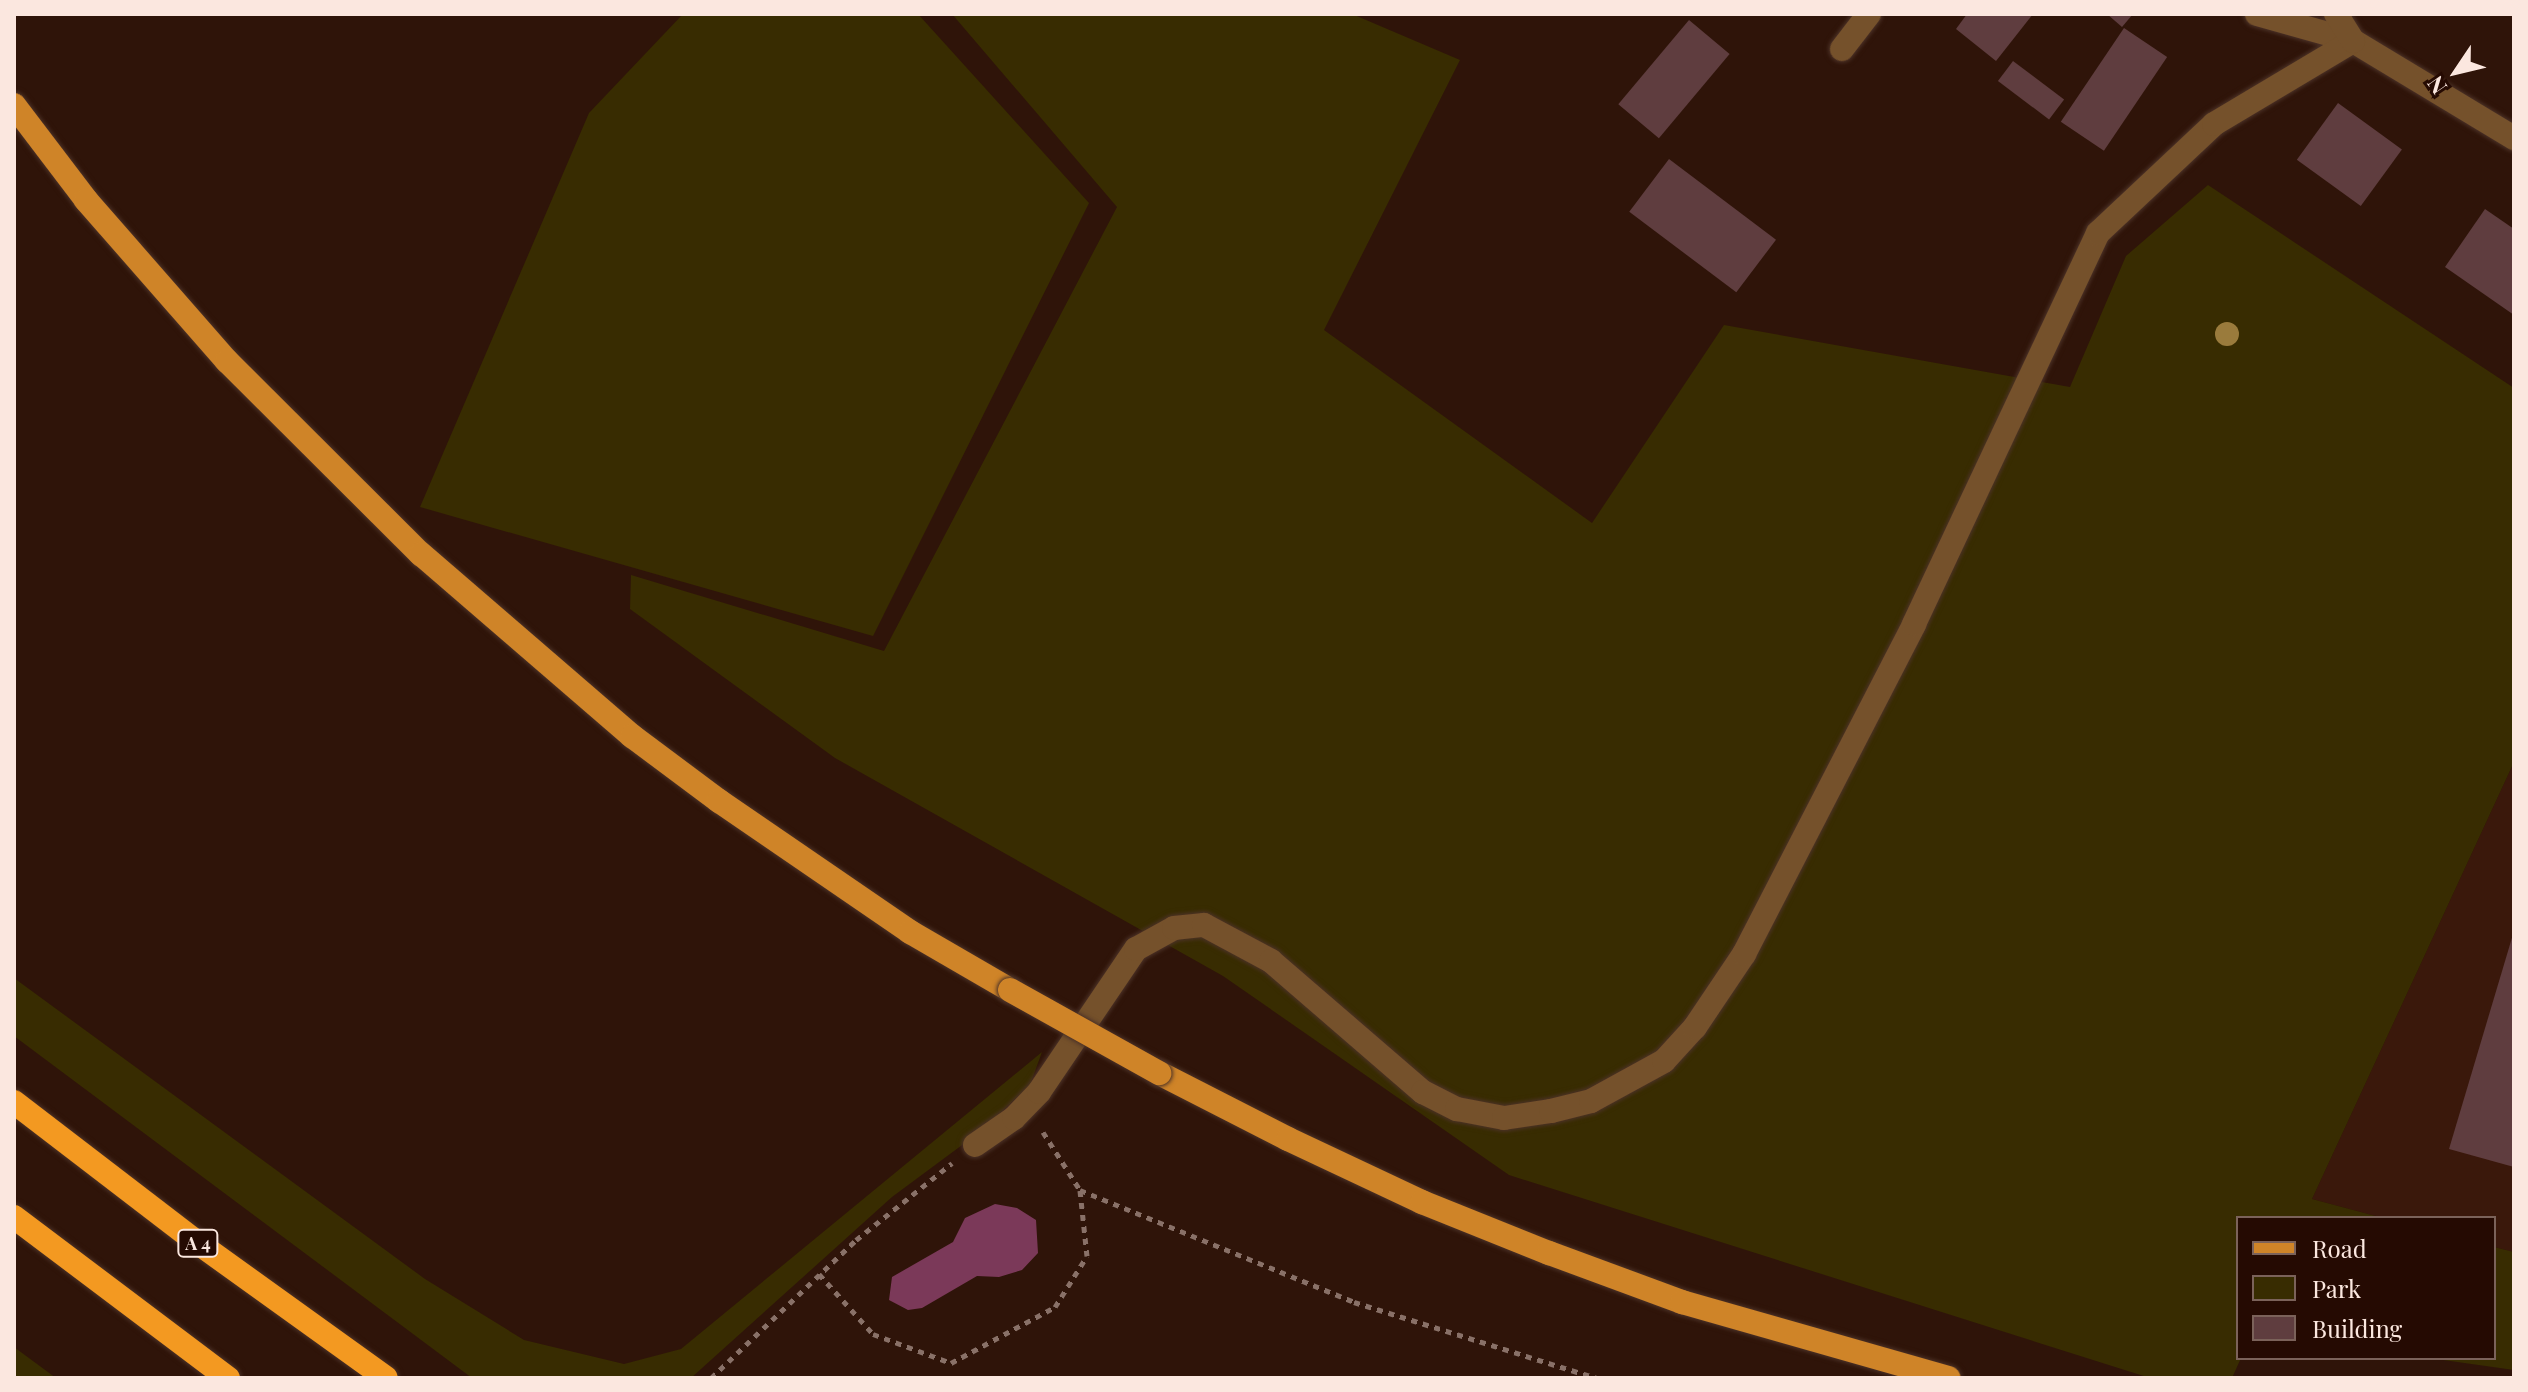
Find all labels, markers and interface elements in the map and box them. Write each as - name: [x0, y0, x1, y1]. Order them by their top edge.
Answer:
- north arrow: [2416, 32, 2496, 112]
- text: N: [2420, 71, 2453, 101]
- legend: [2236, 1216, 2496, 1360]
- road number: A 4: [176, 1229, 220, 1257]
- text: Road: [2312, 1232, 2367, 1264]
- text: Park: [2312, 1272, 2361, 1304]
- text: Building: [2312, 1312, 2402, 1344]

